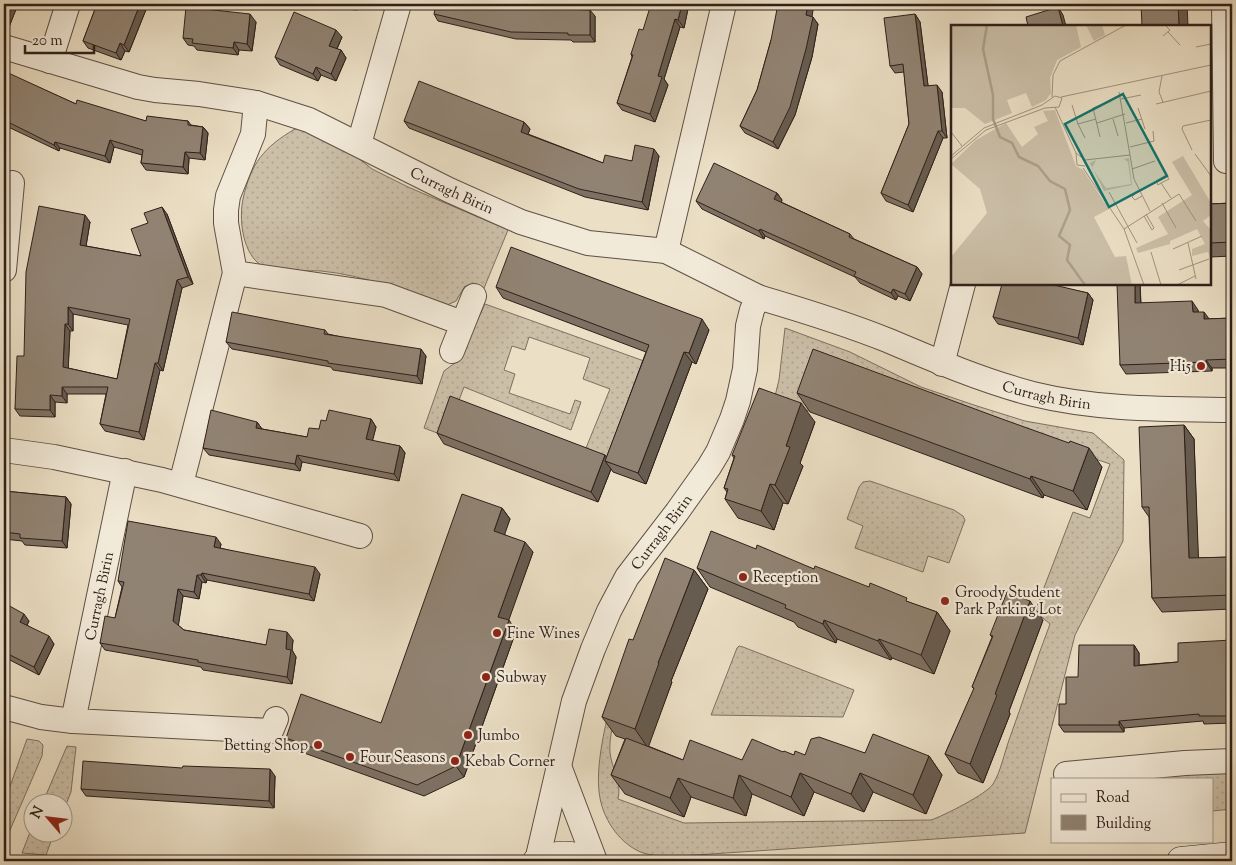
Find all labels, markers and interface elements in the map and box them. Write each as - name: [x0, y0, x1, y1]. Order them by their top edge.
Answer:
- scale bar: [25, 22, 94, 54]
- inset map: [951, 25, 1211, 285]
- text: 20 m: [32, 31, 63, 52]
- street label: Curragh Birin: [406, 163, 497, 220]
- place label: Hi5: [1170, 357, 1191, 378]
- marker: Hi5: [1195, 360, 1207, 372]
- street label: Curragh Birin: [999, 377, 1092, 416]
- street label: Curragh Birin: [627, 491, 698, 575]
- street label: Curragh Birin: [81, 550, 120, 643]
- place label: Reception: [753, 568, 819, 589]
- marker: Reception: [737, 571, 749, 583]
- place label: Groody Student Park Parking Lot: [955, 583, 1061, 621]
- marker: Groody Student Park Parking Lot: [939, 595, 951, 607]
- place label: Fine Wines: [507, 624, 580, 645]
- marker: Fine Wines: [491, 627, 503, 639]
- place label: Subway: [496, 668, 547, 689]
- marker: Subway: [480, 671, 492, 683]
- place label: Jumbo: [477, 726, 520, 747]
- marker: Jumbo: [462, 729, 474, 741]
- place label: Betting Shop: [224, 736, 308, 757]
- marker: Betting Shop: [312, 739, 324, 751]
- place label: Four Seasons: [360, 748, 446, 769]
- marker: Four Seasons: [344, 751, 356, 763]
- place label: Kebab Corner: [465, 752, 556, 773]
- marker: Kebab Corner: [449, 755, 461, 767]
- legend: [1051, 778, 1214, 842]
- text: Road: [1096, 788, 1130, 809]
- north arrow: [22, 792, 72, 842]
- text: N: [27, 803, 50, 822]
- text: Building: [1096, 814, 1151, 835]

